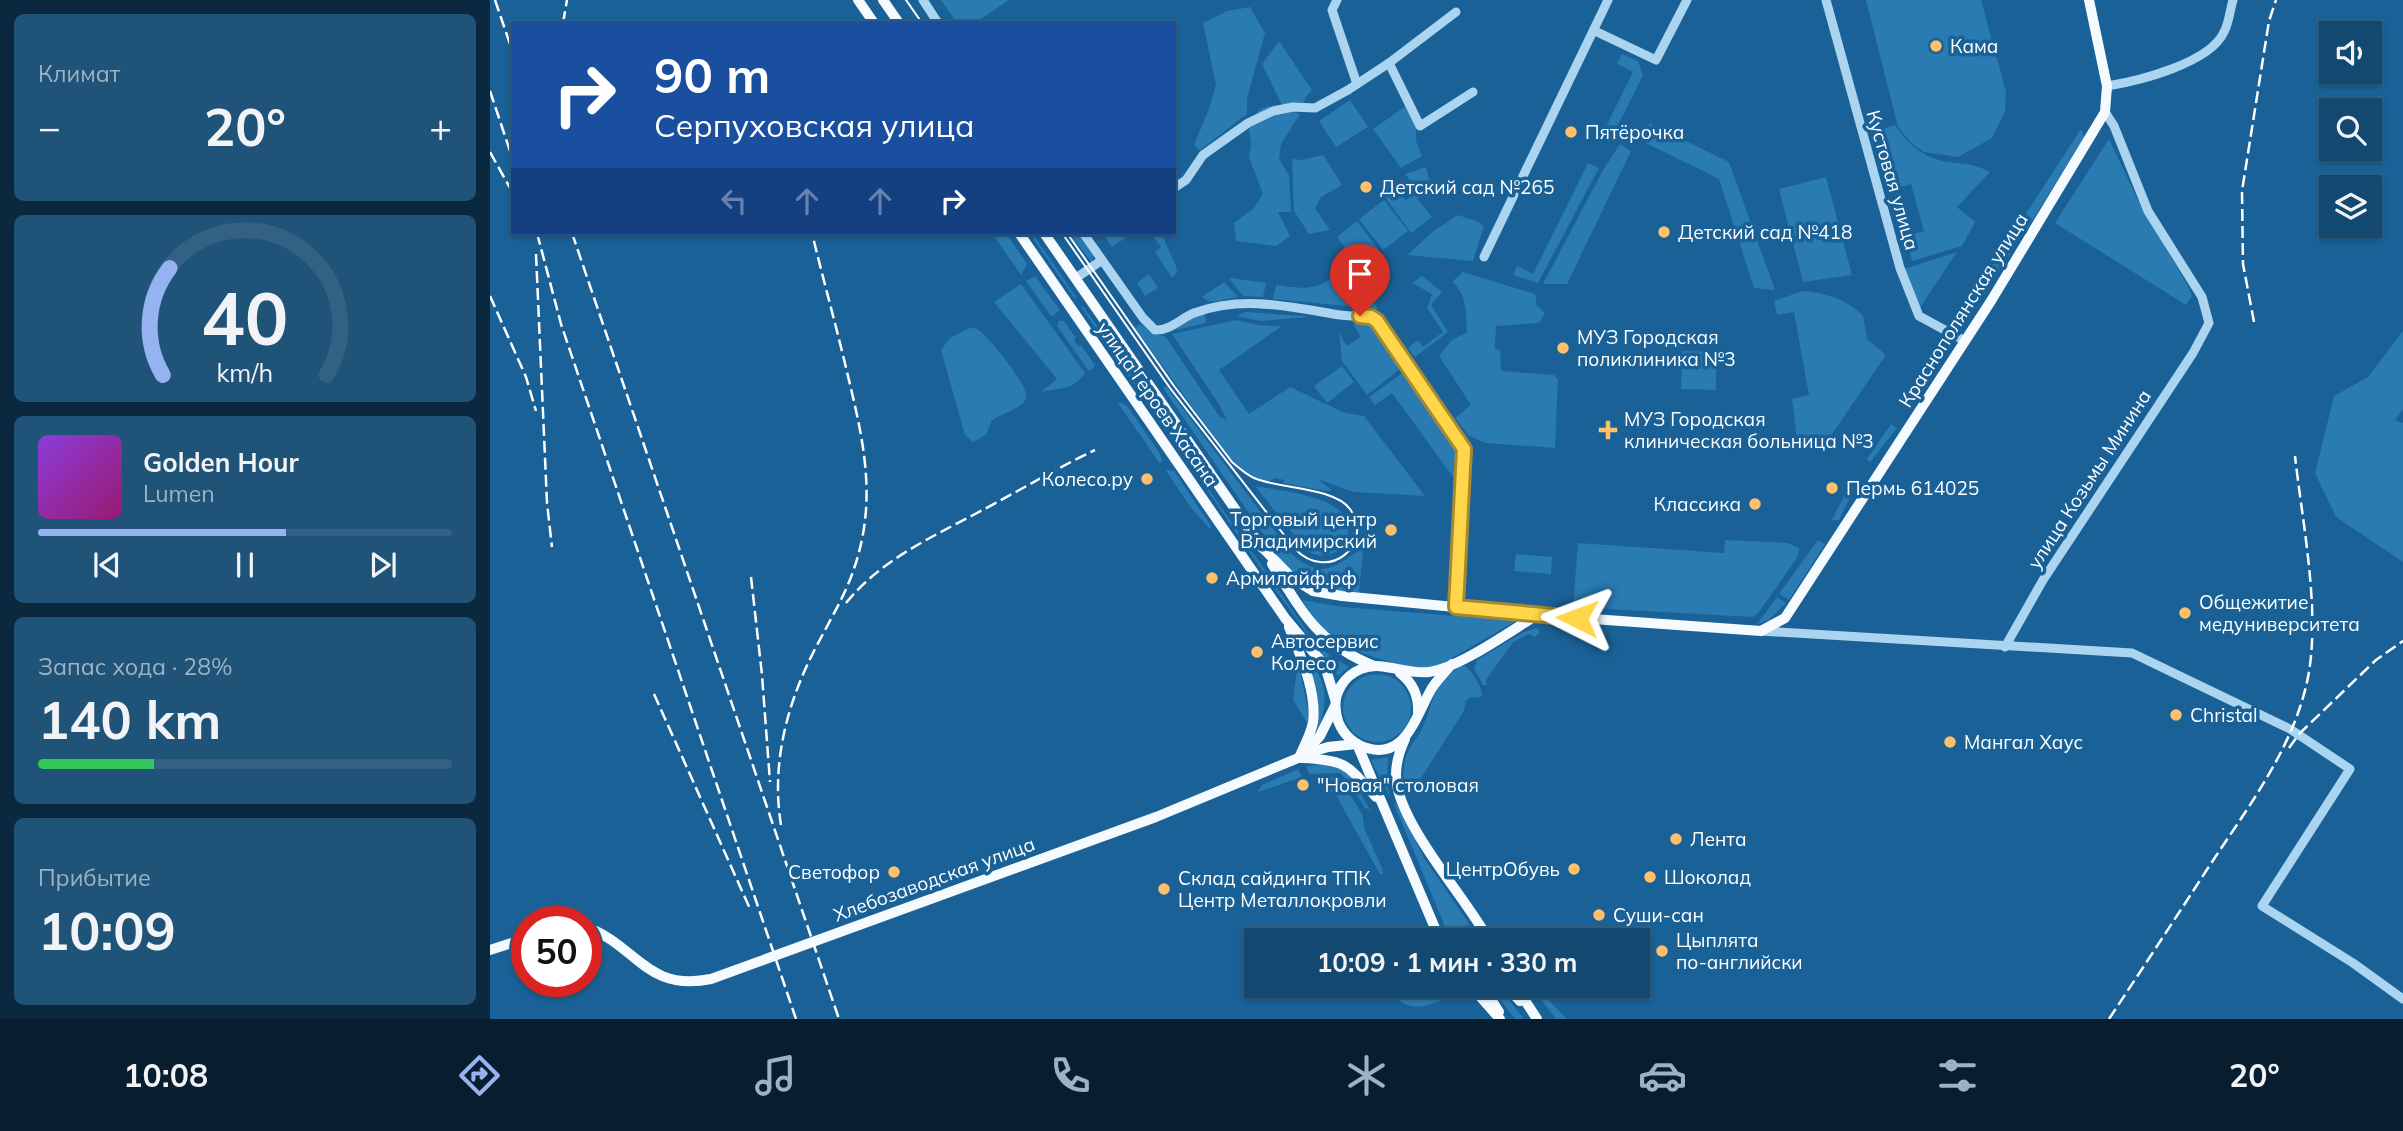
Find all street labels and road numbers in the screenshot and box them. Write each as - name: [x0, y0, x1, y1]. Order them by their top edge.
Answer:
- street label: Кустовая улица: [1862, 107, 1924, 253]
- street label: Краснополянская улица: [1893, 208, 2033, 412]
- street label: улица Героев Хасана: [1092, 317, 1224, 491]
- street label: улица Козьмы Минина: [2022, 385, 2156, 573]
- street label: Хлебозаводская улица: [830, 831, 1038, 927]

